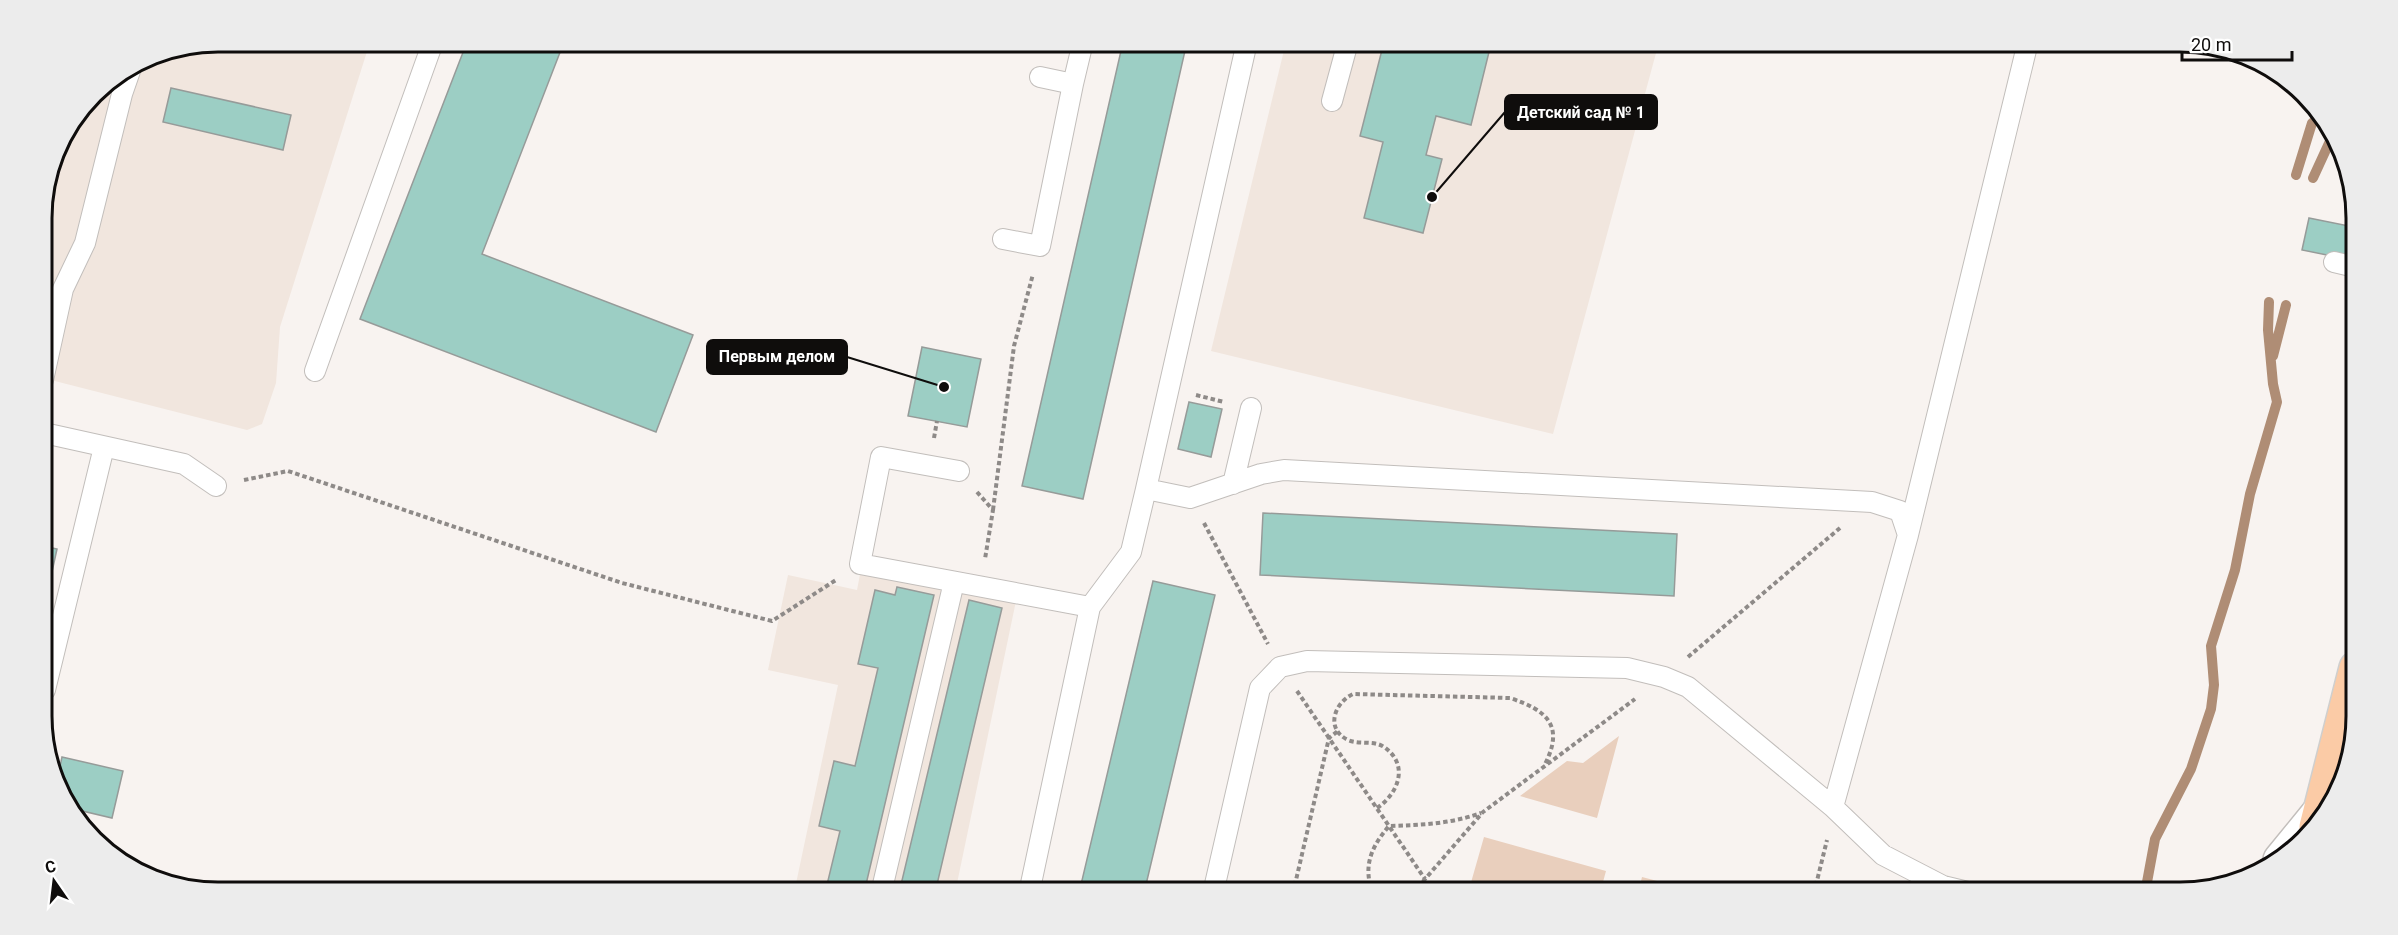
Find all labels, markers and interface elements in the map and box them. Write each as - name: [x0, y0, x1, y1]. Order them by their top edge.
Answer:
- scale bar: [2182, 24, 2292, 62]
- text: 20 m: [2191, 34, 2231, 55]
- callout: Детский сад № 1: [1505, 95, 1657, 129]
- text: Детский сад № 1: [1517, 103, 1645, 122]
- callout: Первым делом: [707, 340, 847, 374]
- text: Первым делом: [719, 347, 835, 366]
- north arrow: [24, 851, 84, 911]
- text: С: [43, 856, 58, 877]

